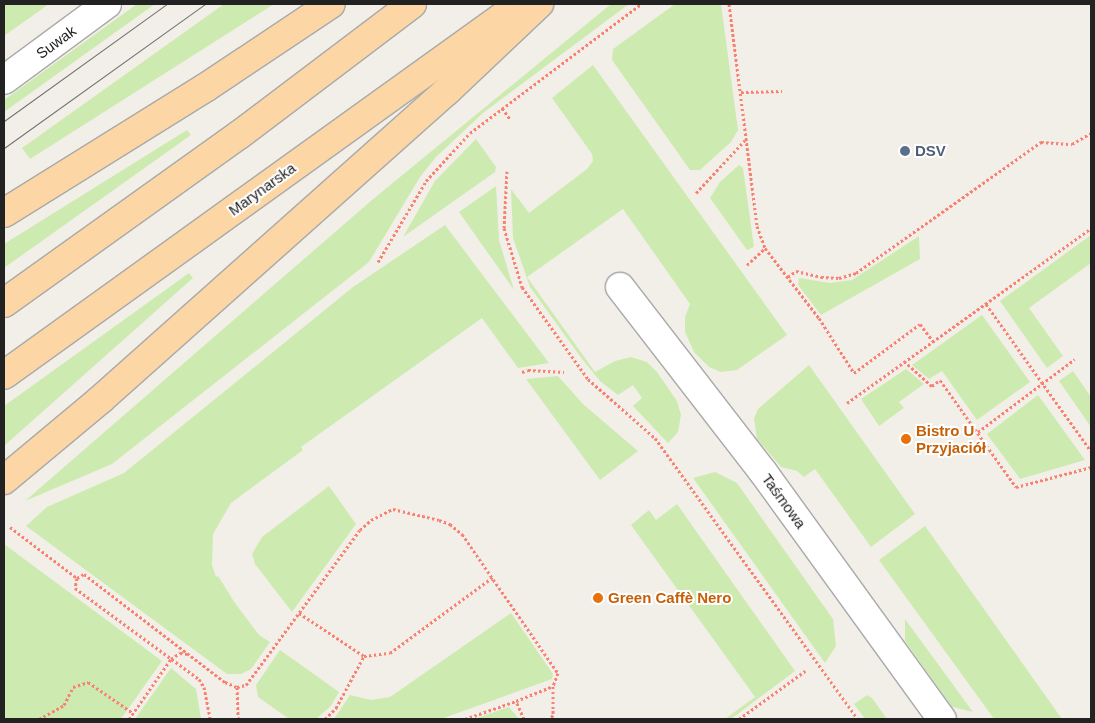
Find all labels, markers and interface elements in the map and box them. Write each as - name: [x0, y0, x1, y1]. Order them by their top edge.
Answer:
- street label: Suwak: [32, 21, 80, 63]
- place label: DSV: [915, 142, 946, 160]
- marker: DSV: [899, 145, 911, 157]
- street label: Marynarska: [225, 159, 299, 219]
- place label: Bistro U Przyjaciół: [916, 421, 986, 456]
- marker: Bistro U Przyjaciół: [900, 433, 912, 445]
- street label: Taśmowa: [758, 470, 810, 532]
- place label: Green Caffè Nero: [608, 589, 731, 607]
- marker: Green Caffè Nero: [592, 592, 604, 604]

